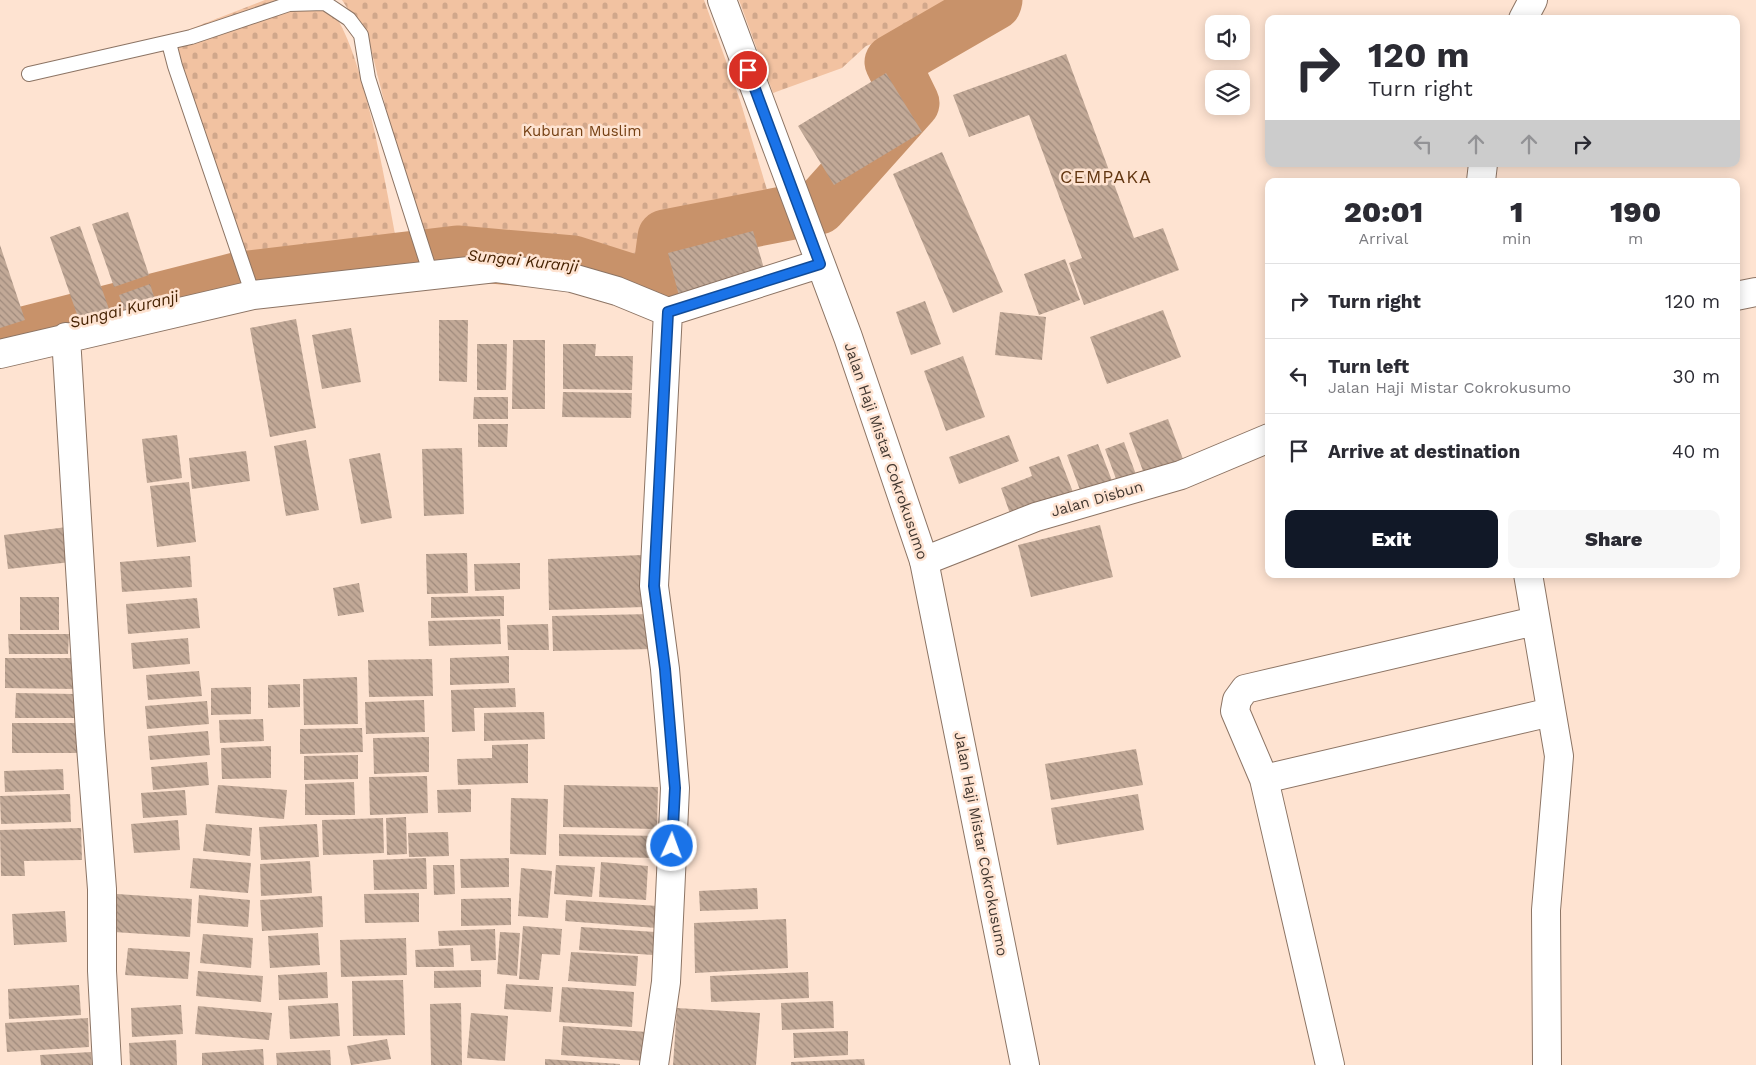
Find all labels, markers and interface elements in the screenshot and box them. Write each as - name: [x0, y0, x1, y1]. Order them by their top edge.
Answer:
- map controls: [1205, 15, 1250, 115]
- button: sound: [1205, 15, 1250, 60]
- text: 120 m: [1368, 34, 1469, 76]
- icon: right: [1285, 35, 1350, 100]
- pin: [727, 49, 769, 91]
- icon: arrive: [734, 56, 762, 84]
- button: layers: [1205, 70, 1250, 115]
- text: Turn right: [1368, 76, 1473, 101]
- park label: Kuburan Muslim: [523, 122, 641, 140]
- icon: left: [1409, 130, 1437, 158]
- icon: ahead: [1462, 130, 1490, 158]
- icon: ahead: [1515, 130, 1543, 158]
- icon: right: [1568, 130, 1596, 158]
- district label: CEMPAKA: [1060, 166, 1152, 187]
- text: 20:01: [1344, 194, 1423, 229]
- text: 1: [1510, 194, 1523, 229]
- text: 190: [1610, 194, 1661, 229]
- text: Arrival: [1358, 229, 1408, 248]
- text: min: [1502, 229, 1531, 248]
- text: m: [1628, 229, 1643, 248]
- water label: Sungai Kuranji: [467, 245, 580, 276]
- water label: Sungai Kuranji: [68, 287, 181, 332]
- icon: right: [1285, 287, 1313, 315]
- text: Turn right: [1328, 290, 1421, 313]
- text: 120 m: [1665, 290, 1720, 313]
- street label: Jalan Haji Mistar Cokrokusumo: [840, 340, 932, 562]
- text: Turn left: [1328, 355, 1409, 378]
- icon: left: [1285, 362, 1313, 390]
- text: 30 m: [1673, 365, 1720, 388]
- text: Jalan Haji Mistar Cokrokusumo: [1328, 378, 1571, 397]
- icon: arrive: [1285, 437, 1313, 465]
- text: Arrive at destination: [1328, 440, 1520, 463]
- text: 40 m: [1672, 440, 1720, 463]
- street label: Jalan Disbun: [1049, 477, 1145, 521]
- button: Exit: [1285, 510, 1498, 568]
- button: Share: [1508, 510, 1720, 568]
- street label: Jalan Haji Mistar Cokrokusumo: [950, 730, 1012, 958]
- position arrow: [645, 819, 697, 871]

